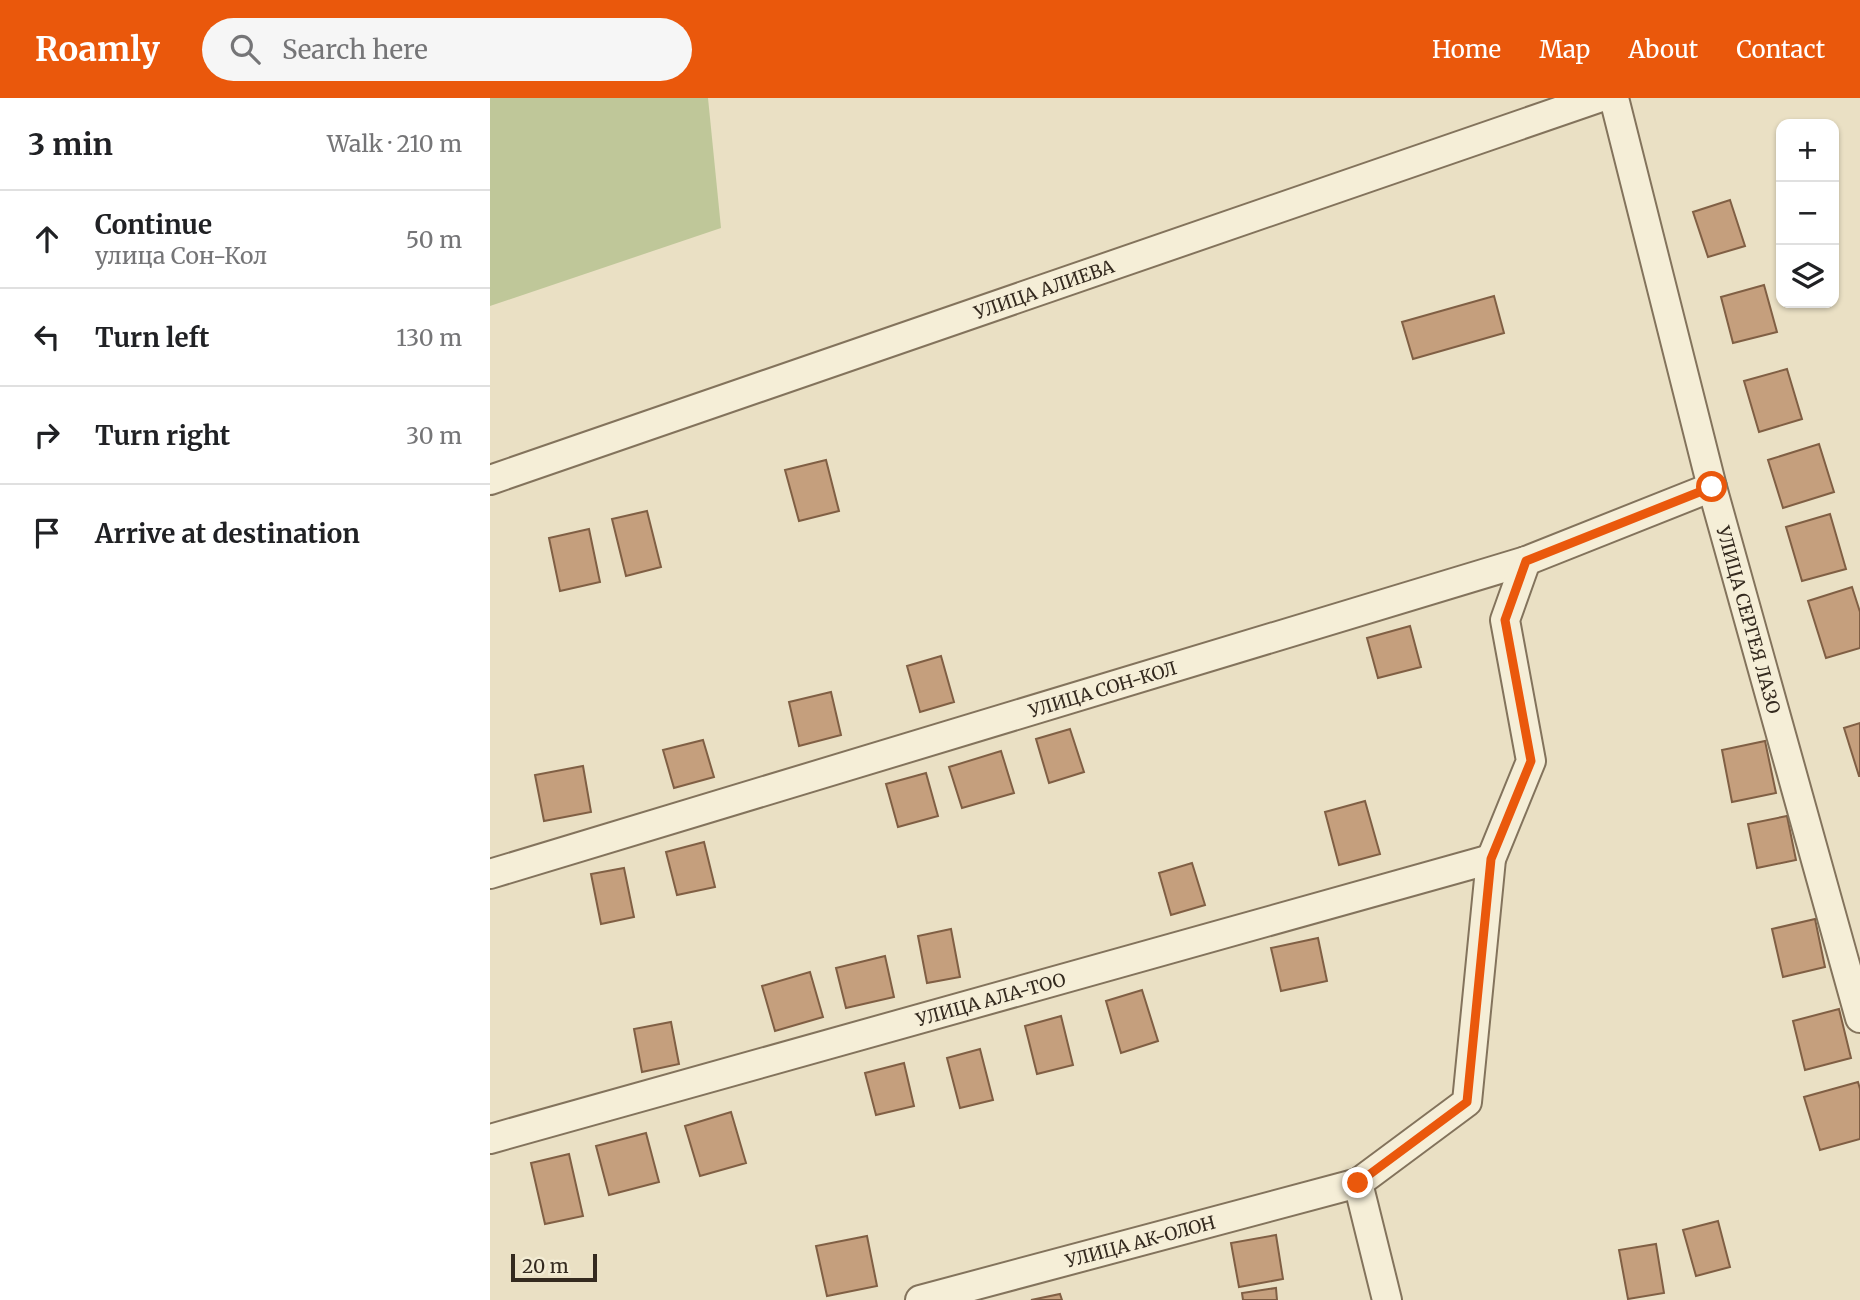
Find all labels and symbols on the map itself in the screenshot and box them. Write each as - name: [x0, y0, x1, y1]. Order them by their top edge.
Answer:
- street label: УЛИЦА АЛИЕВА: [970, 254, 1117, 324]
- route start: [1696, 471, 1727, 502]
- street label: УЛИЦА СЕРГЕЯ ЛАЗО: [1712, 522, 1786, 716]
- street label: УЛИЦА СОН-КОЛ: [1025, 656, 1179, 722]
- street label: УЛИЦА АЛА-ТОО: [912, 967, 1068, 1031]
- route end: [1342, 1167, 1373, 1198]
- street label: УЛИЦА АК-ОЛОН: [1062, 1210, 1218, 1272]
- scale bar: [511, 1251, 597, 1283]

